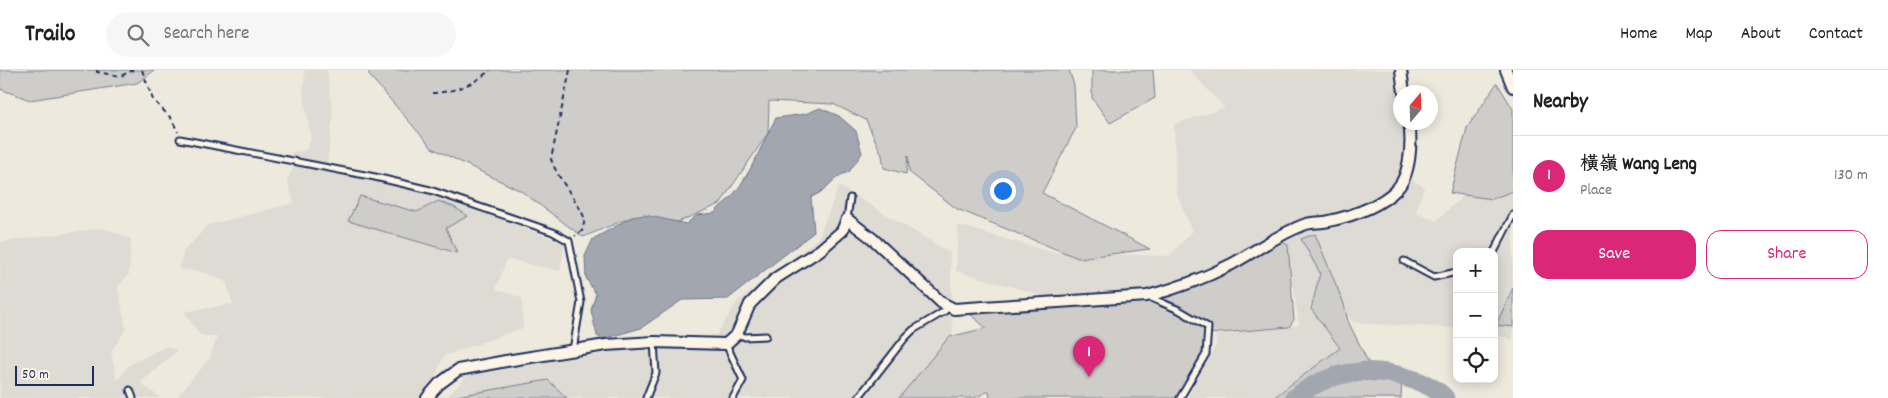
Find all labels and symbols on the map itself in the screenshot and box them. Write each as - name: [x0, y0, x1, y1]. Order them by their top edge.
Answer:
- north arrow: [1393, 85, 1438, 130]
- your location: [990, 178, 1016, 204]
- pin: 1: [1073, 336, 1105, 377]
- scale bar: [15, 363, 94, 386]

